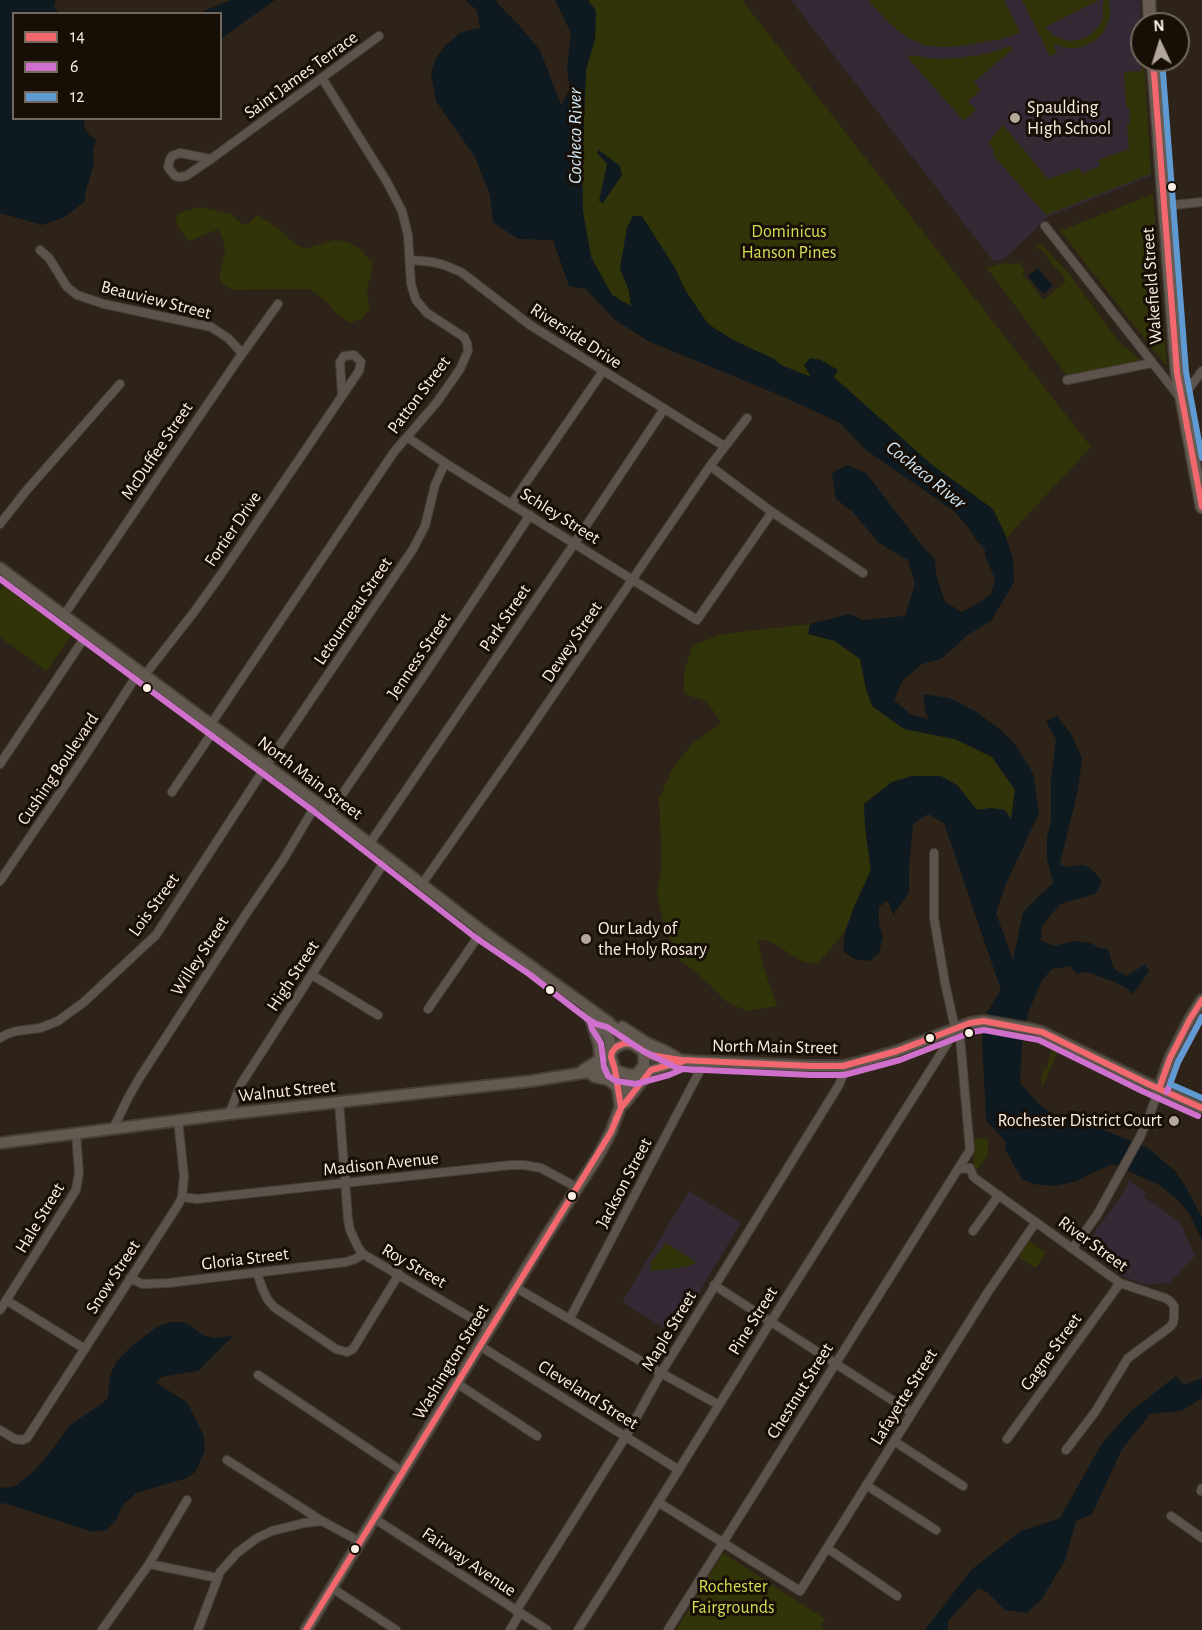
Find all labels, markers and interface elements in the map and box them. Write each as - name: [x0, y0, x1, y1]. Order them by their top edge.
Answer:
- legend: [12, 12, 222, 120]
- north arrow: [1130, 12, 1190, 72]
- text: N: [1153, 18, 1165, 34]
- street label: Saint James Terrace: [240, 26, 362, 124]
- text: 14: [70, 28, 85, 46]
- text: 6: [70, 58, 78, 76]
- text: 12: [70, 88, 84, 106]
- water label: Cocheco River: [563, 88, 587, 184]
- place label: Spaulding High School: [1027, 97, 1111, 140]
- marker: Spaulding High School: [1008, 111, 1022, 125]
- unlabelled marker: [1166, 181, 1178, 193]
- park label: Dominicus Hanson Pines: [742, 221, 836, 264]
- street label: Wakefield Street: [1137, 227, 1167, 345]
- street label: Beauview Street: [99, 276, 213, 324]
- street label: Riverside Drive: [526, 298, 626, 374]
- street label: Patton Street: [383, 352, 455, 438]
- street label: McDuffee Street: [116, 398, 198, 504]
- water label: Cocheco River: [881, 435, 971, 515]
- street label: Schley Street: [516, 483, 604, 549]
- street label: Fortier Drive: [200, 487, 266, 571]
- street label: Letourneau Street: [309, 553, 397, 669]
- street label: Park Street: [475, 580, 535, 656]
- street label: Dewey Street: [537, 597, 607, 687]
- street label: Jenness Street: [382, 609, 456, 703]
- unlabelled marker: [141, 682, 153, 694]
- street label: Cushing Boulevard: [13, 709, 103, 829]
- street label: North Main Street: [253, 732, 367, 824]
- street label: Lois Street: [124, 869, 184, 941]
- street label: Willey Street: [166, 912, 234, 1000]
- place label: Our Lady of the Holy Rosary: [598, 918, 707, 960]
- marker: Our Lady of the Holy Rosary: [579, 932, 593, 946]
- street label: High Street: [262, 937, 324, 1015]
- unlabelled marker: [544, 984, 556, 996]
- unlabelled marker: [963, 1027, 975, 1039]
- unlabelled marker: [924, 1032, 936, 1044]
- street label: North Main Street: [712, 1035, 838, 1059]
- street label: Walnut Street: [237, 1075, 337, 1107]
- place label: Rochester District Court: [997, 1110, 1162, 1132]
- marker: Rochester District Court: [1167, 1114, 1181, 1128]
- street label: Jackson Street: [591, 1134, 657, 1232]
- street label: Madison Avenue: [322, 1147, 440, 1181]
- street label: Hale Street: [11, 1179, 69, 1257]
- unlabelled marker: [566, 1190, 578, 1202]
- street label: River Street: [1054, 1211, 1132, 1277]
- street label: Snow Street: [81, 1236, 145, 1318]
- street label: Roy Street: [378, 1239, 450, 1293]
- street label: Gloria Street: [200, 1243, 290, 1275]
- street label: Pine Street: [724, 1283, 782, 1359]
- street label: Maple Street: [637, 1287, 701, 1375]
- street label: Washington Street: [408, 1300, 494, 1424]
- street label: Gagne Street: [1016, 1309, 1086, 1395]
- street label: Chestnut Street: [762, 1339, 838, 1443]
- street label: Lafayette Street: [866, 1345, 942, 1449]
- street label: Cleveland Street: [534, 1356, 642, 1434]
- street label: Fairway Avenue: [418, 1523, 520, 1601]
- unlabelled marker: [349, 1543, 361, 1555]
- park label: Rochester Fairgrounds: [691, 1576, 775, 1618]

